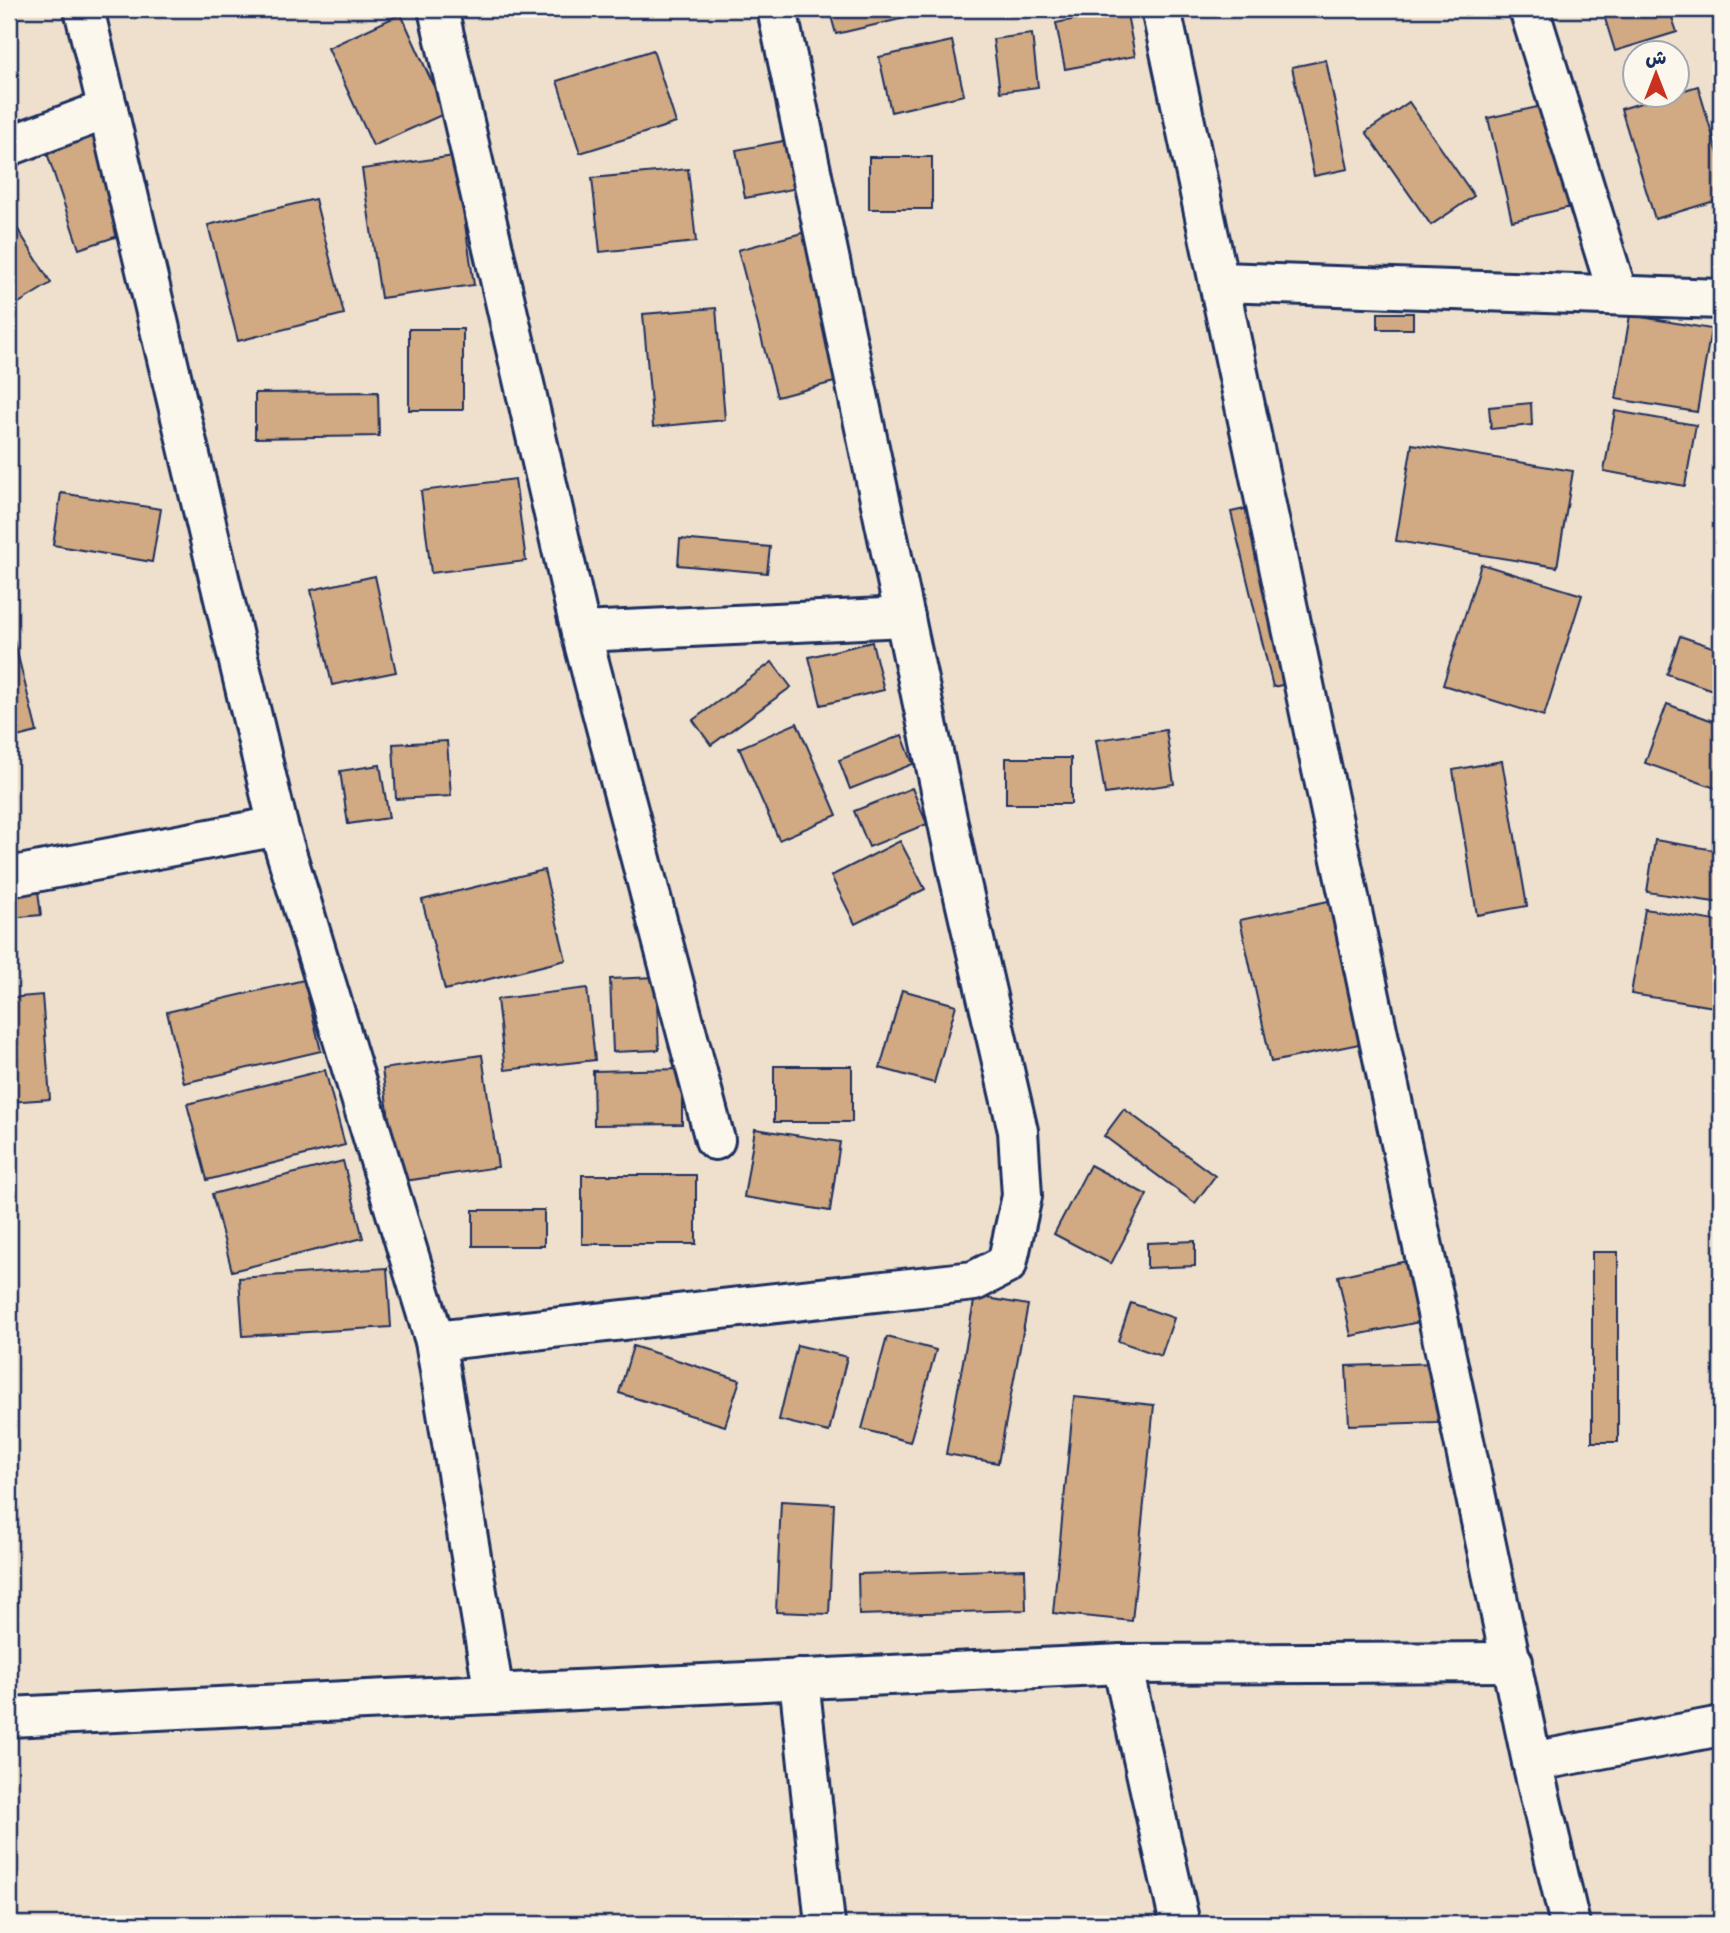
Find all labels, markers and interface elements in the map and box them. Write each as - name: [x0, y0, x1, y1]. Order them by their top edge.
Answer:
- north arrow: [1622, 38, 1692, 108]
- text: ش: [1646, 46, 1667, 71]

